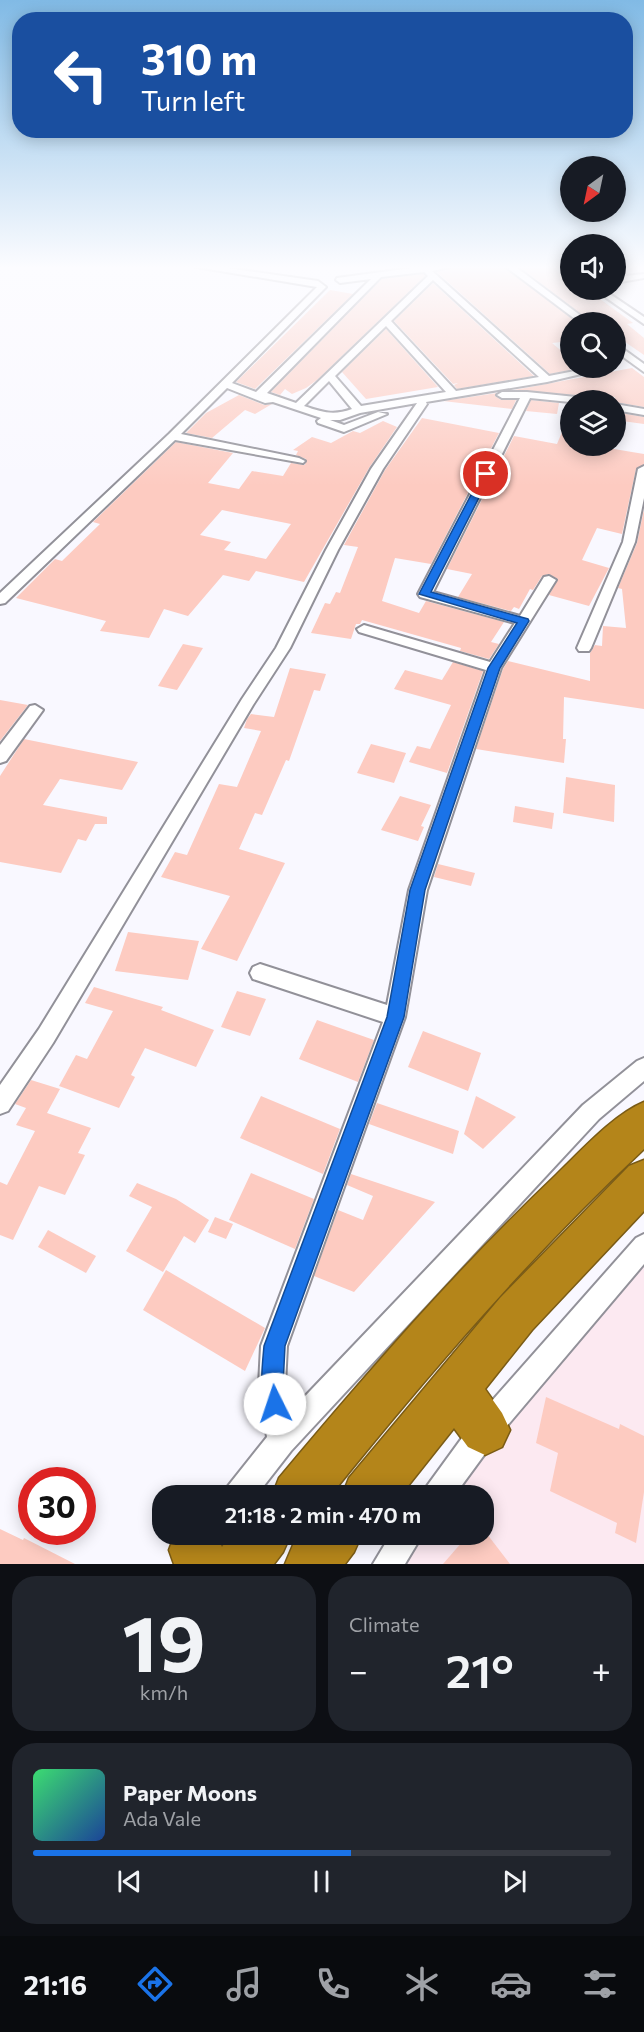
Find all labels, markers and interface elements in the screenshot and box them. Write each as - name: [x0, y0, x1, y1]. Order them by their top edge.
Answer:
- text: 310 m: [141, 32, 257, 84]
- icon: left: [42, 36, 120, 114]
- text: Turn left: [141, 84, 245, 117]
- north arrow: [560, 156, 626, 222]
- map controls: [560, 156, 626, 456]
- button: sound: [560, 234, 626, 300]
- button: search: [560, 312, 626, 378]
- button: layers: [560, 390, 626, 456]
- pin: [460, 448, 511, 499]
- icon: arrive: [469, 457, 502, 490]
- position arrow: [243, 1372, 307, 1436]
- speed limit sign: 30: [18, 1467, 96, 1545]
- text: 21:18 · 2 min · 470 m: [225, 1501, 421, 1528]
- text: 19: [122, 1593, 206, 1688]
- text: Climate: [349, 1612, 419, 1636]
- text: 21°: [446, 1642, 514, 1697]
- text: −: [349, 1649, 368, 1690]
- text: +: [592, 1649, 611, 1690]
- text: km/h: [140, 1680, 188, 1704]
- text: Paper Moons: [123, 1779, 257, 1806]
- text: Ada Vale: [123, 1806, 201, 1830]
- icon: previous: [113, 1865, 146, 1898]
- icon: pause: [305, 1865, 338, 1898]
- icon: next: [498, 1865, 531, 1898]
- icon: directions: [134, 1963, 176, 2005]
- icon: music: [223, 1963, 265, 2005]
- icon: phone: [312, 1963, 354, 2005]
- icon: climate: [401, 1963, 443, 2005]
- icon: car: [490, 1963, 532, 2005]
- icon: filters: [579, 1963, 621, 2005]
- text: 21:16: [23, 1968, 87, 2001]

